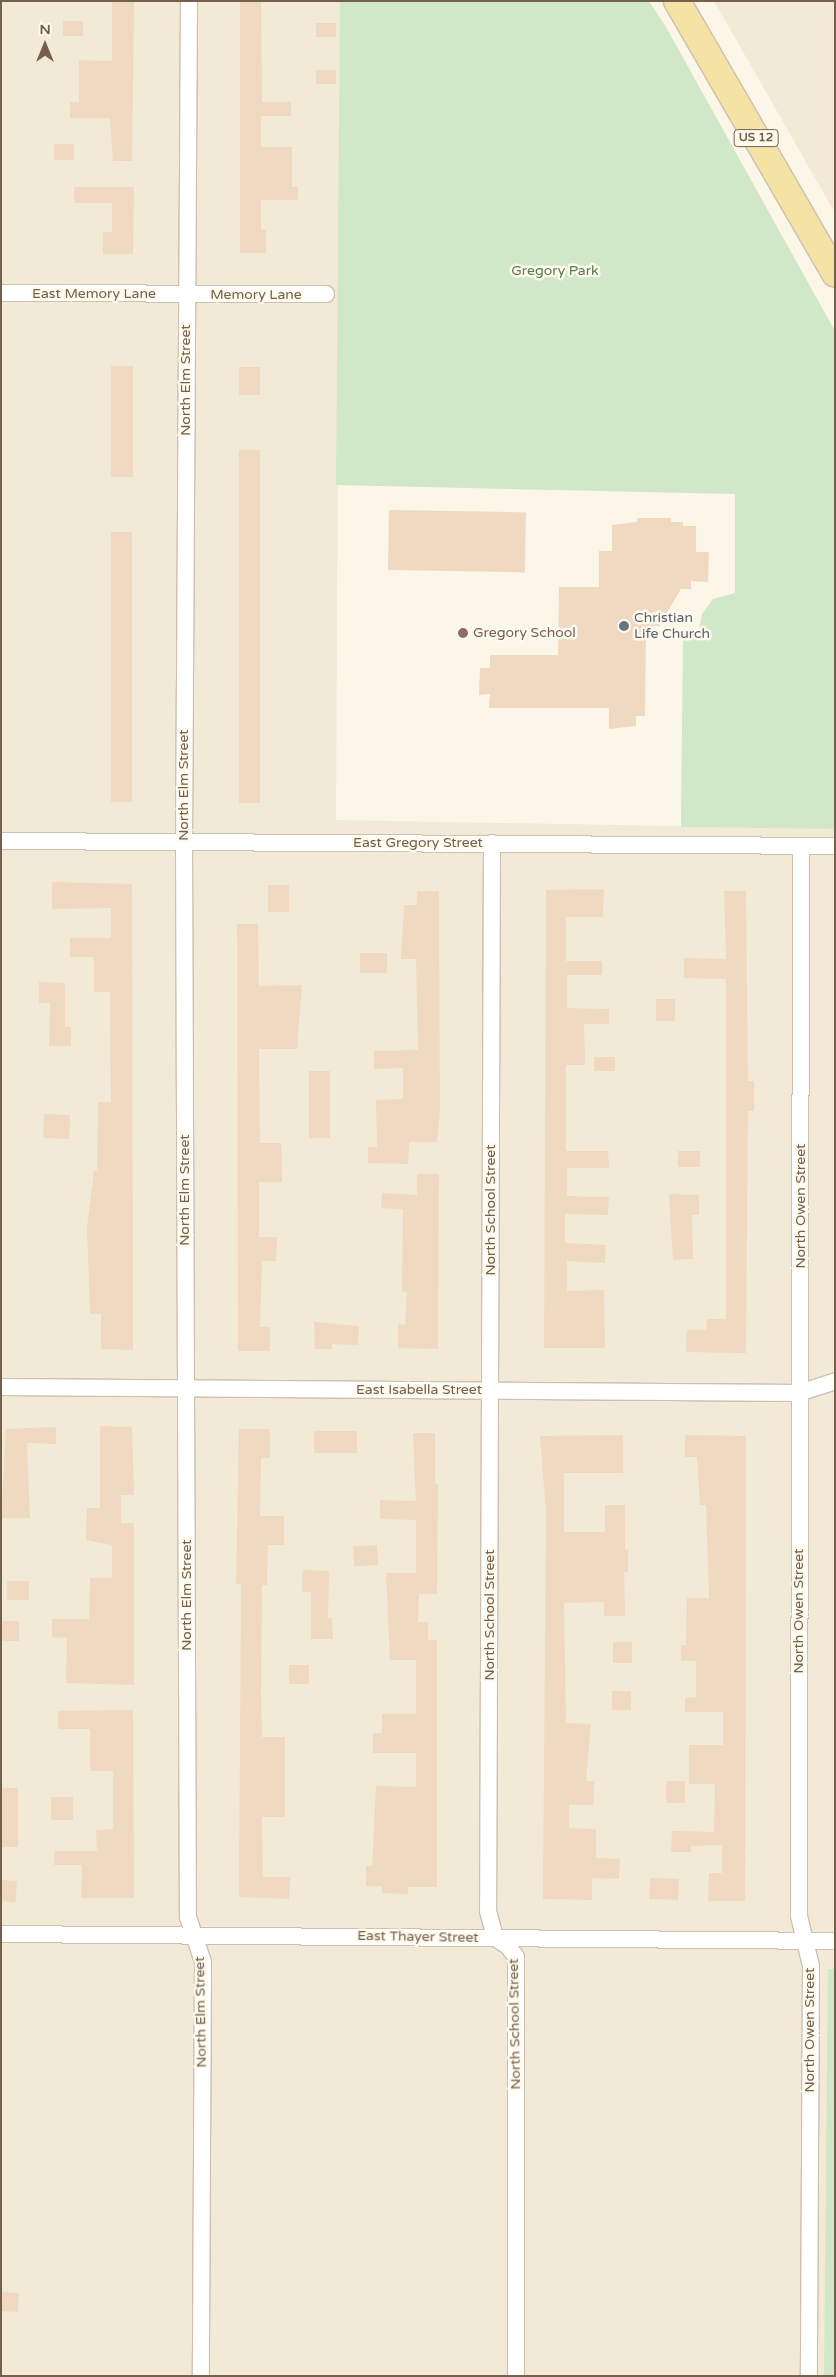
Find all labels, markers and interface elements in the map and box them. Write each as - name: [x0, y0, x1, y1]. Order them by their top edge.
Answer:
- north arrow: [20, 20, 70, 70]
- text: N: [39, 21, 51, 38]
- road number: US 12: [734, 128, 778, 148]
- park label: Gregory Park: [511, 263, 599, 279]
- street label: East Memory Lane: [32, 286, 156, 302]
- street label: Memory Lane: [210, 287, 302, 303]
- street label: North Elm Street: [178, 324, 194, 436]
- place label: Christian Life Church: [634, 610, 710, 642]
- marker: Christian Life Church: [618, 620, 630, 632]
- place label: Gregory School: [473, 625, 576, 641]
- marker: Gregory School: [457, 627, 469, 639]
- street label: North Elm Street: [176, 729, 192, 841]
- street label: East Gregory Street: [353, 835, 483, 851]
- street label: North Elm Street: [177, 1134, 193, 1246]
- street label: North School Street: [483, 1144, 499, 1276]
- street label: North Owen Street: [793, 1144, 809, 1268]
- street label: East Isabella Street: [356, 1382, 482, 1398]
- street label: North Elm Street: [179, 1539, 195, 1651]
- street label: North School Street: [482, 1549, 498, 1681]
- street label: North Owen Street: [791, 1549, 807, 1673]
- street label: East Thayer Street: [357, 1928, 479, 1946]
- street label: North Elm Street: [192, 1956, 210, 2068]
- street label: North School Street: [505, 1958, 525, 2090]
- street label: North Owen Street: [802, 1968, 818, 2092]

